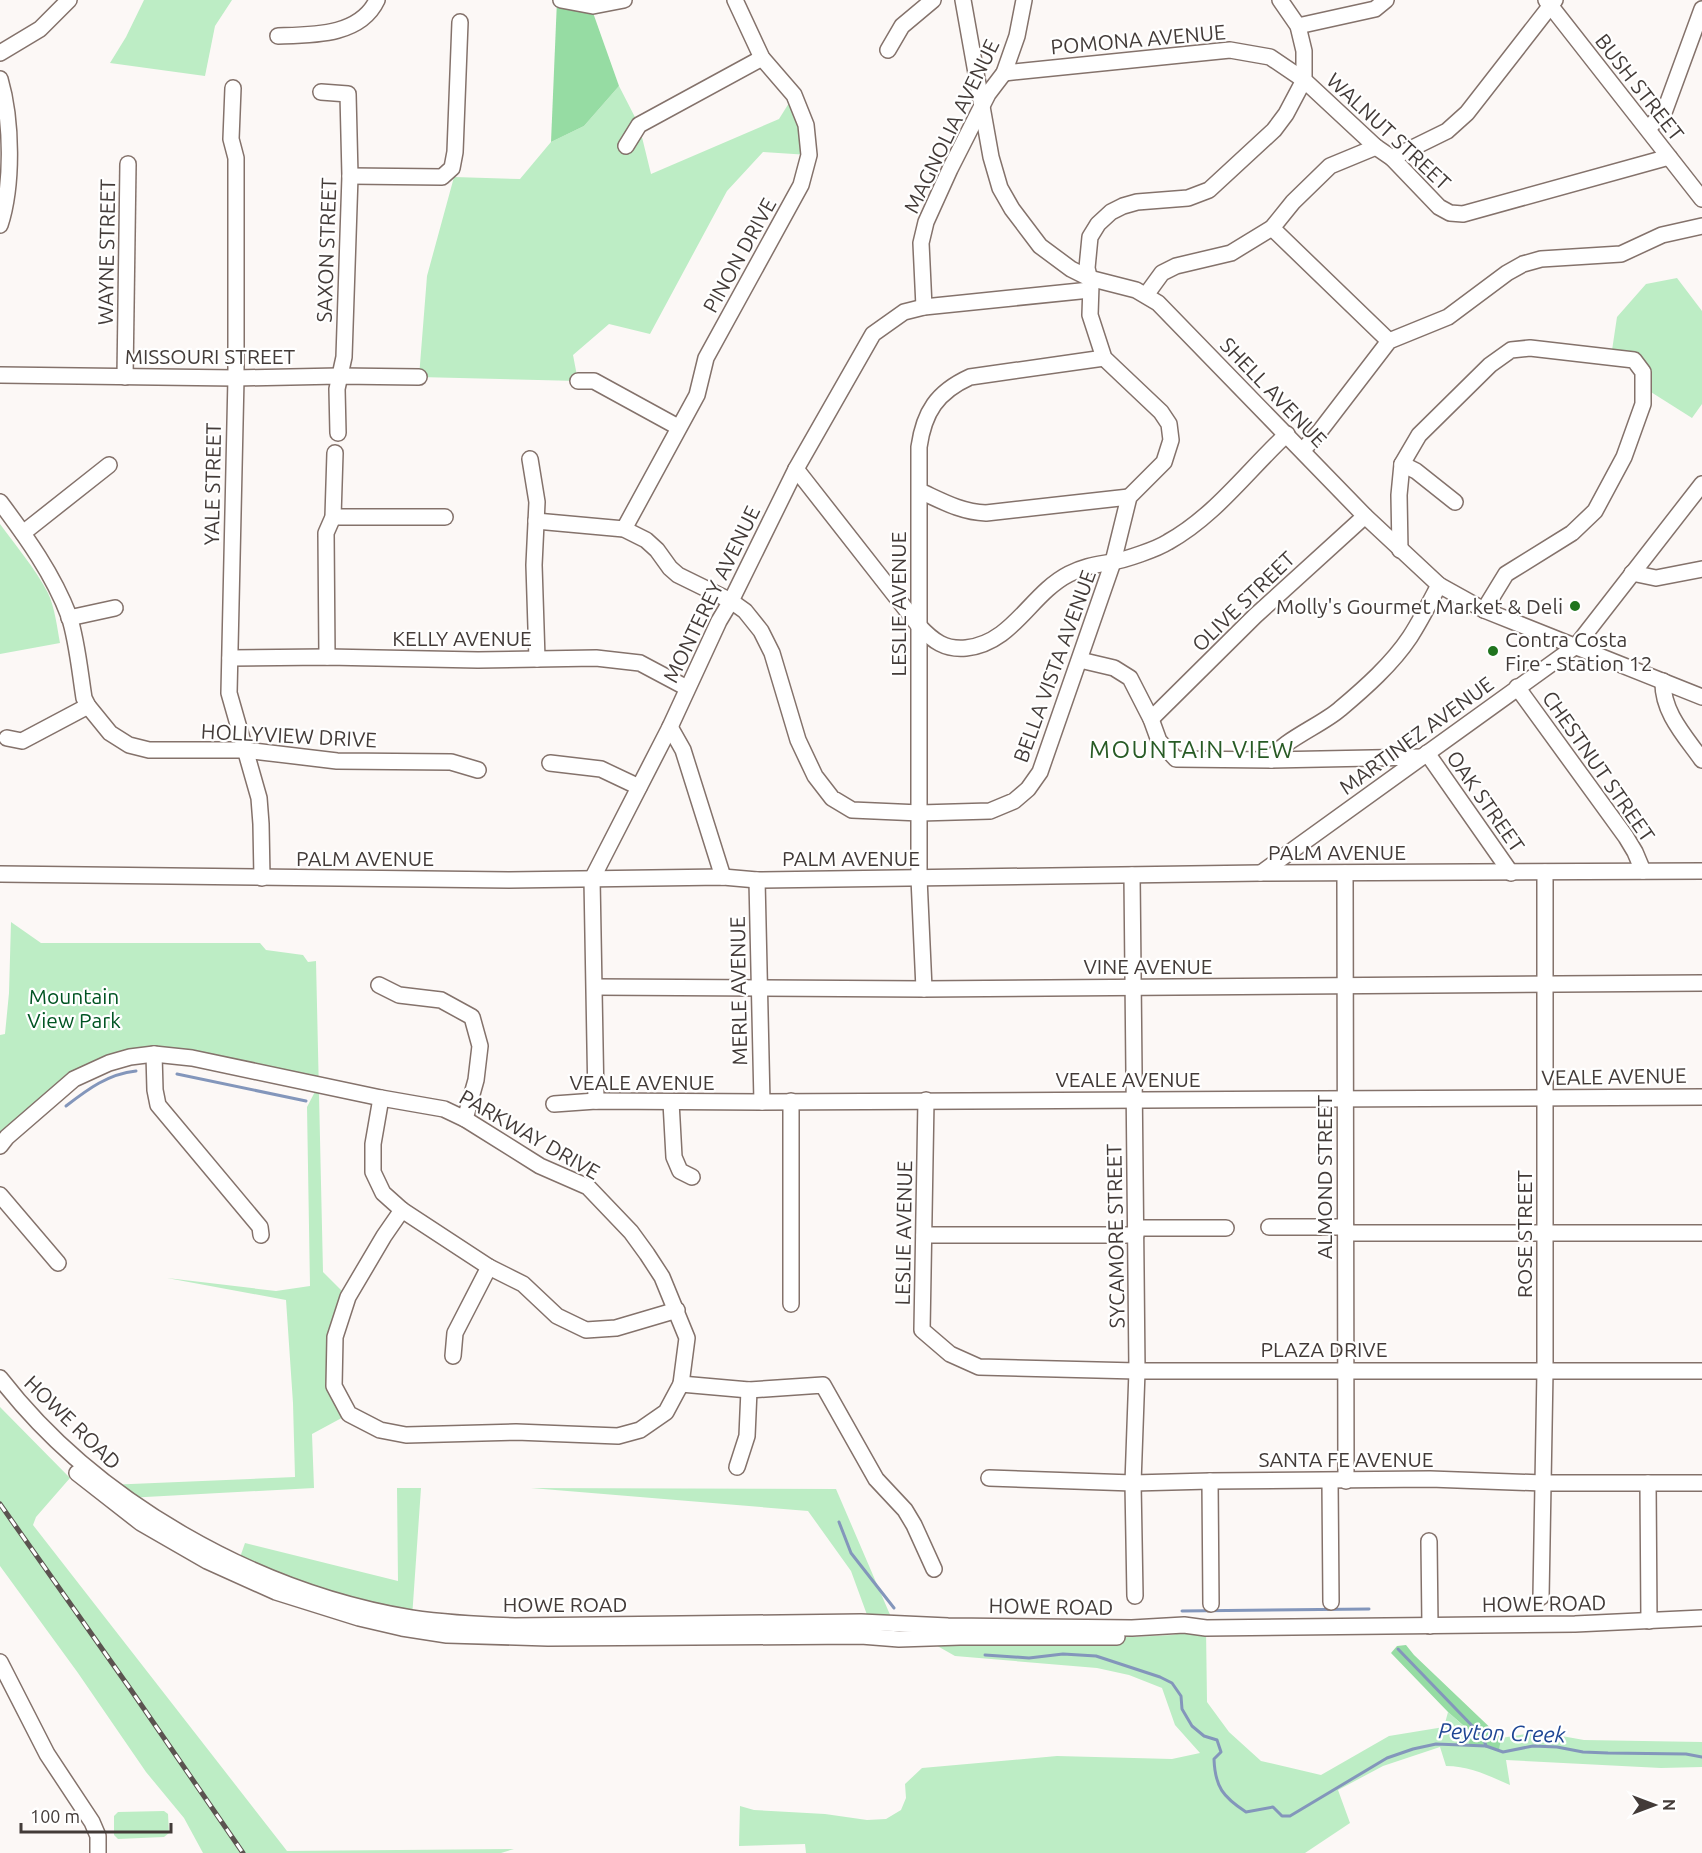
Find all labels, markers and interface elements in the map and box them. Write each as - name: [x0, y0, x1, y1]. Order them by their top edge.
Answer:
- street label: POMONA AVENUE: [1049, 19, 1227, 59]
- street label: BUSH STREET: [1591, 29, 1689, 146]
- street label: MAGNOLIA AVENUE: [899, 35, 1003, 217]
- street label: WALNUT STREET: [1322, 68, 1456, 195]
- street label: SAXON STREET: [311, 177, 341, 323]
- street label: WAYNE STREET: [93, 178, 119, 325]
- street label: PINON DRIVE: [698, 193, 780, 317]
- street label: SHELL AVENUE: [1216, 332, 1332, 452]
- street label: MISSOURI STREET: [125, 344, 296, 368]
- street label: YALE STREET: [199, 422, 225, 545]
- street label: MONTEREY AVENUE: [658, 502, 764, 686]
- street label: LESLIE AVENUE: [886, 532, 910, 676]
- street label: OLIVE STREET: [1187, 546, 1300, 656]
- street label: BELLA VISTA AVENUE: [1008, 567, 1100, 765]
- place label: Molly's Gourmet Market & Deli: [1276, 594, 1563, 618]
- marker: Molly's Gourmet Market & Deli: [1568, 599, 1582, 613]
- street label: KELLY AVENUE: [392, 626, 532, 650]
- place label: Contra Costa Fire - Station 12: [1505, 627, 1653, 675]
- marker: Contra Costa Fire - Station 12: [1486, 644, 1500, 658]
- street label: MARTINEZ AVENUE: [1334, 671, 1498, 799]
- street label: CHESTNUT STREET: [1538, 686, 1660, 846]
- street label: HOLLYVIEW DRIVE: [200, 718, 378, 752]
- district label: MOUNTAIN VIEW: [1089, 736, 1295, 763]
- street label: OAK STREET: [1442, 746, 1530, 857]
- street label: PALM AVENUE: [1268, 840, 1406, 864]
- street label: PALM AVENUE: [296, 846, 434, 870]
- street label: PALM AVENUE: [782, 846, 920, 870]
- street label: MERLE AVENUE: [725, 916, 751, 1066]
- street label: VINE AVENUE: [1083, 954, 1213, 978]
- park label: Mountain View Park: [27, 984, 121, 1032]
- street label: VEALE AVENUE: [1541, 1063, 1687, 1089]
- street label: VEALE AVENUE: [1055, 1067, 1201, 1091]
- street label: VEALE AVENUE: [569, 1070, 715, 1094]
- street label: PARKWAY DRIVE: [456, 1084, 604, 1184]
- street label: ALMOND STREET: [1312, 1094, 1336, 1259]
- street label: SYCAMORE STREET: [1101, 1143, 1129, 1329]
- street label: LESLIE AVENUE: [890, 1160, 916, 1306]
- street label: ROSE STREET: [1512, 1170, 1536, 1298]
- street label: PLAZA DRIVE: [1261, 1337, 1387, 1361]
- street label: HOWE ROAD: [20, 1370, 126, 1474]
- street label: SANTA FE AVENUE: [1258, 1447, 1434, 1471]
- street label: HOWE ROAD: [1482, 1590, 1606, 1616]
- street label: HOWE ROAD: [503, 1592, 627, 1616]
- street label: HOWE ROAD: [989, 1593, 1113, 1619]
- water label: Peyton Creek: [1438, 1717, 1567, 1747]
- north arrow: [1624, 1775, 1684, 1835]
- scale bar: [21, 1796, 171, 1834]
- text: N: [1660, 1799, 1678, 1811]
- text: 100 m: [30, 1806, 80, 1826]

